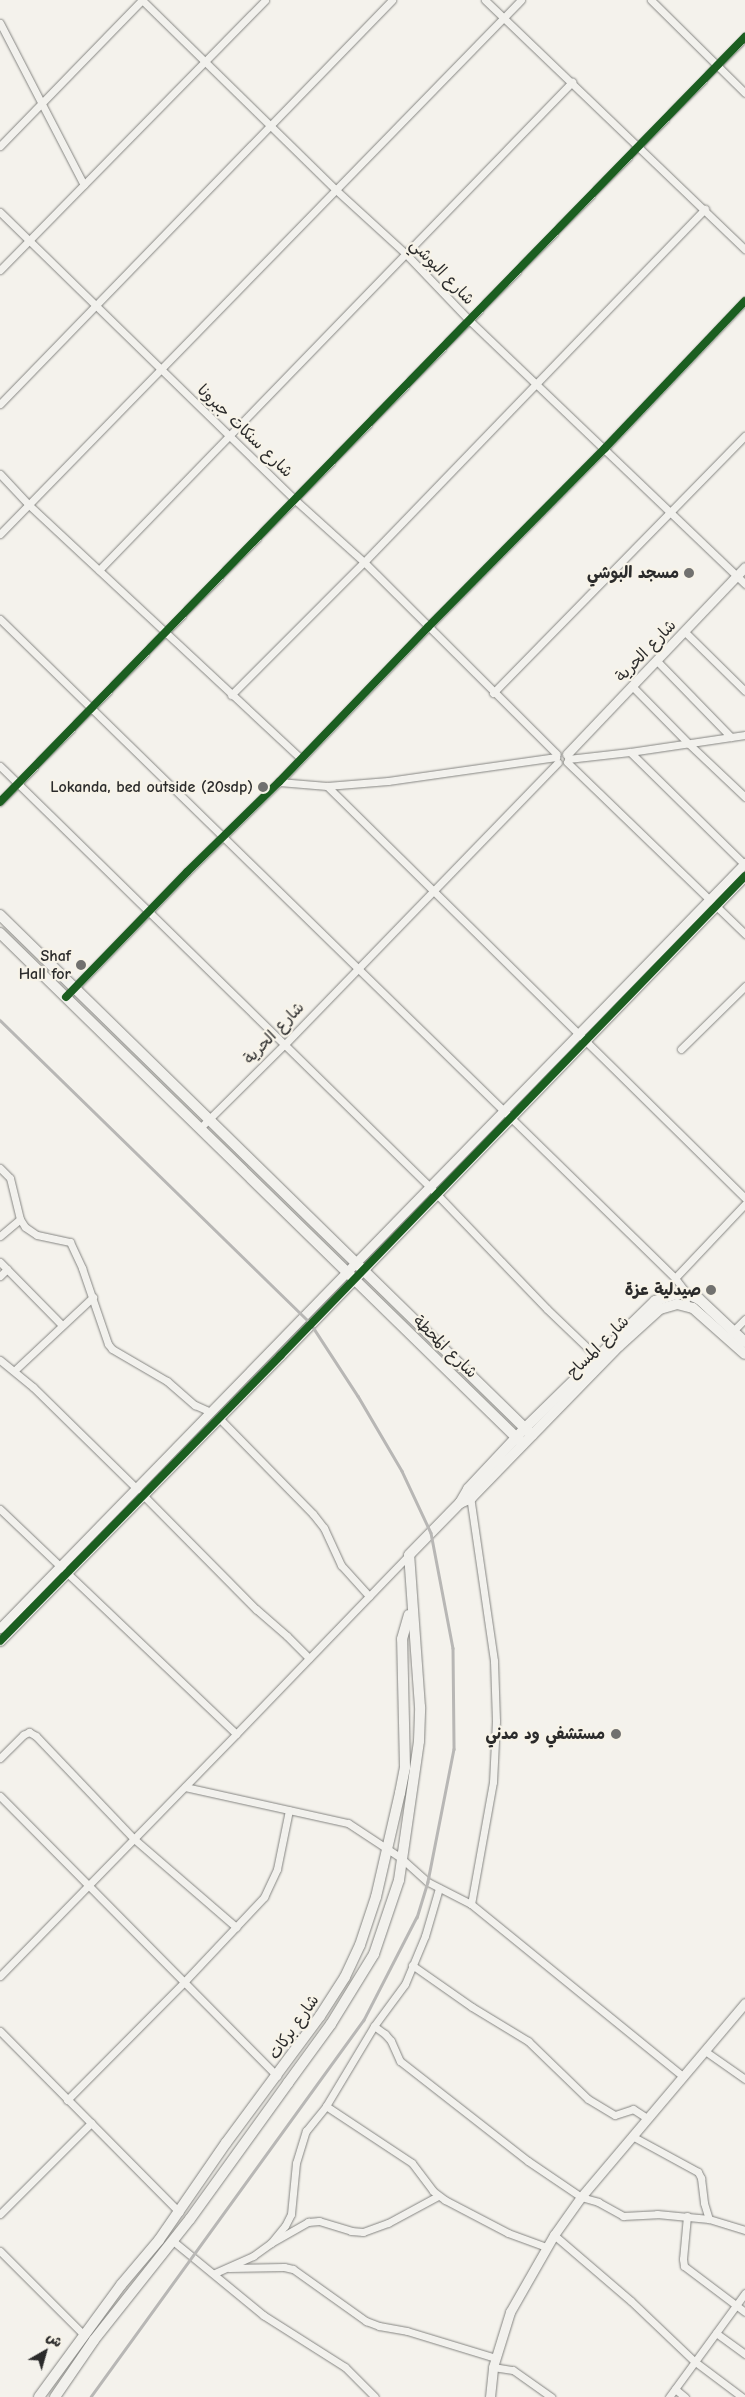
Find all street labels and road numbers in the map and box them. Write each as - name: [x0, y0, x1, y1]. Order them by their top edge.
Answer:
- street label: شارع البوشي: [406, 235, 478, 309]
- street label: شارع سنكات جبرونا: [193, 381, 297, 481]
- street label: شارع الحرية: [612, 616, 680, 686]
- street label: شارع الحرية: [240, 998, 308, 1068]
- street label: شارع المحطة: [409, 1312, 481, 1382]
- street label: شارع المساح: [563, 1312, 633, 1382]
- street label: شارع بركات: [265, 1991, 323, 2063]

